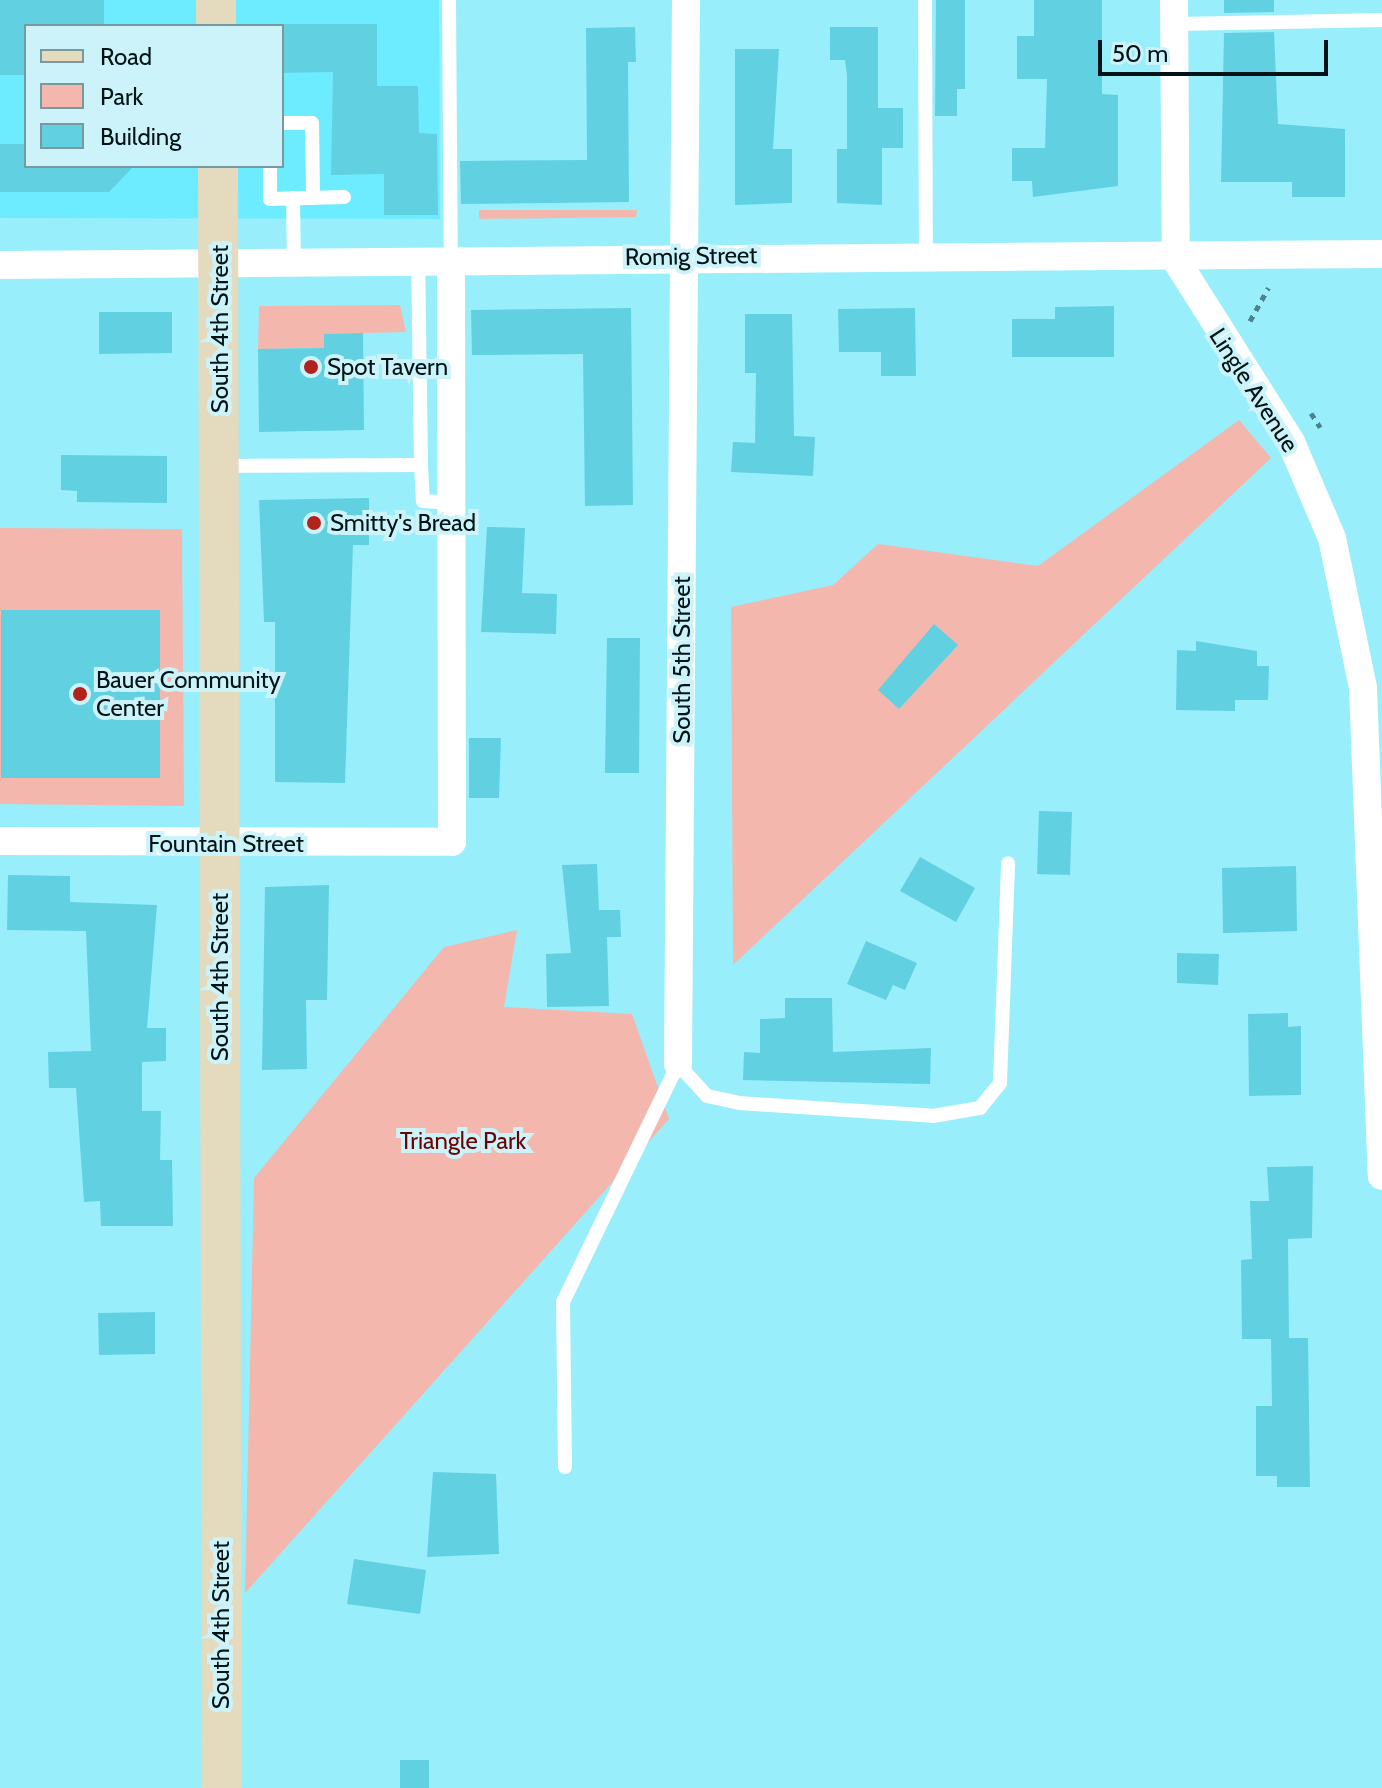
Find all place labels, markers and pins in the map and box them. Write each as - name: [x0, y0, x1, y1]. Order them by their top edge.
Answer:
- place label: Spot Tavern: [327, 353, 448, 381]
- marker: Spot Tavern: [302, 358, 320, 376]
- place label: Smitty's Bread: [330, 509, 476, 537]
- marker: Smitty's Bread: [305, 514, 323, 532]
- place label: Bauer Community Center: [96, 666, 281, 722]
- marker: Bauer Community Center: [71, 685, 89, 703]

